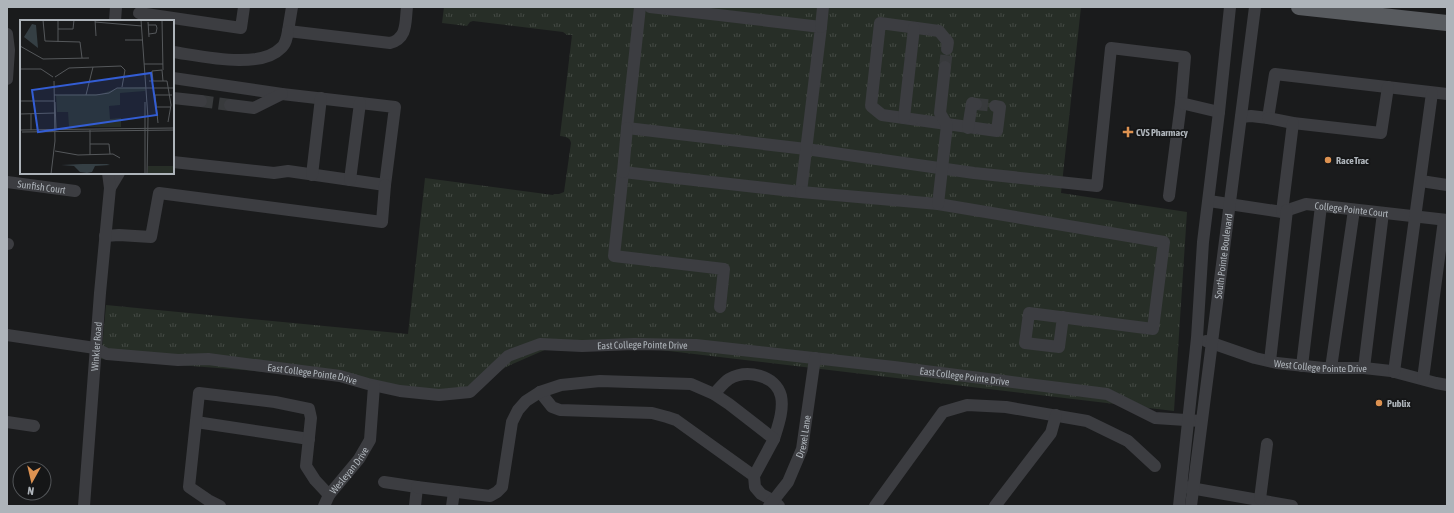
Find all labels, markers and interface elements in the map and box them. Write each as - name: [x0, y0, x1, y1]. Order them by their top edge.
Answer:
- inset map: [20, 20, 174, 174]
- marker: CVS Pharmacy: [1123, 127, 1133, 137]
- place label: CVS Pharmacy: [1136, 127, 1189, 138]
- marker: RaceTrac: [1323, 155, 1333, 165]
- place label: RaceTrac: [1336, 155, 1369, 166]
- street label: Sunfish Court: [17, 178, 67, 196]
- street label: College Pointe Court: [1314, 200, 1389, 219]
- street label: South Pointe Boulevard: [1213, 213, 1235, 299]
- street label: Winkler Road: [89, 321, 104, 372]
- street label: East College Pointe Drive: [597, 339, 688, 351]
- street label: West College Pointe Drive: [1273, 358, 1368, 374]
- street label: East College Pointe Drive: [267, 362, 359, 387]
- street label: East College Pointe Drive: [919, 365, 1011, 388]
- marker: Publix: [1374, 398, 1384, 408]
- place label: Publix: [1387, 398, 1410, 409]
- street label: Drexel Lane: [794, 414, 813, 460]
- street label: Wesleyan Drive: [328, 445, 371, 496]
- north arrow: [12, 461, 52, 501]
- text: N: [27, 485, 35, 497]

